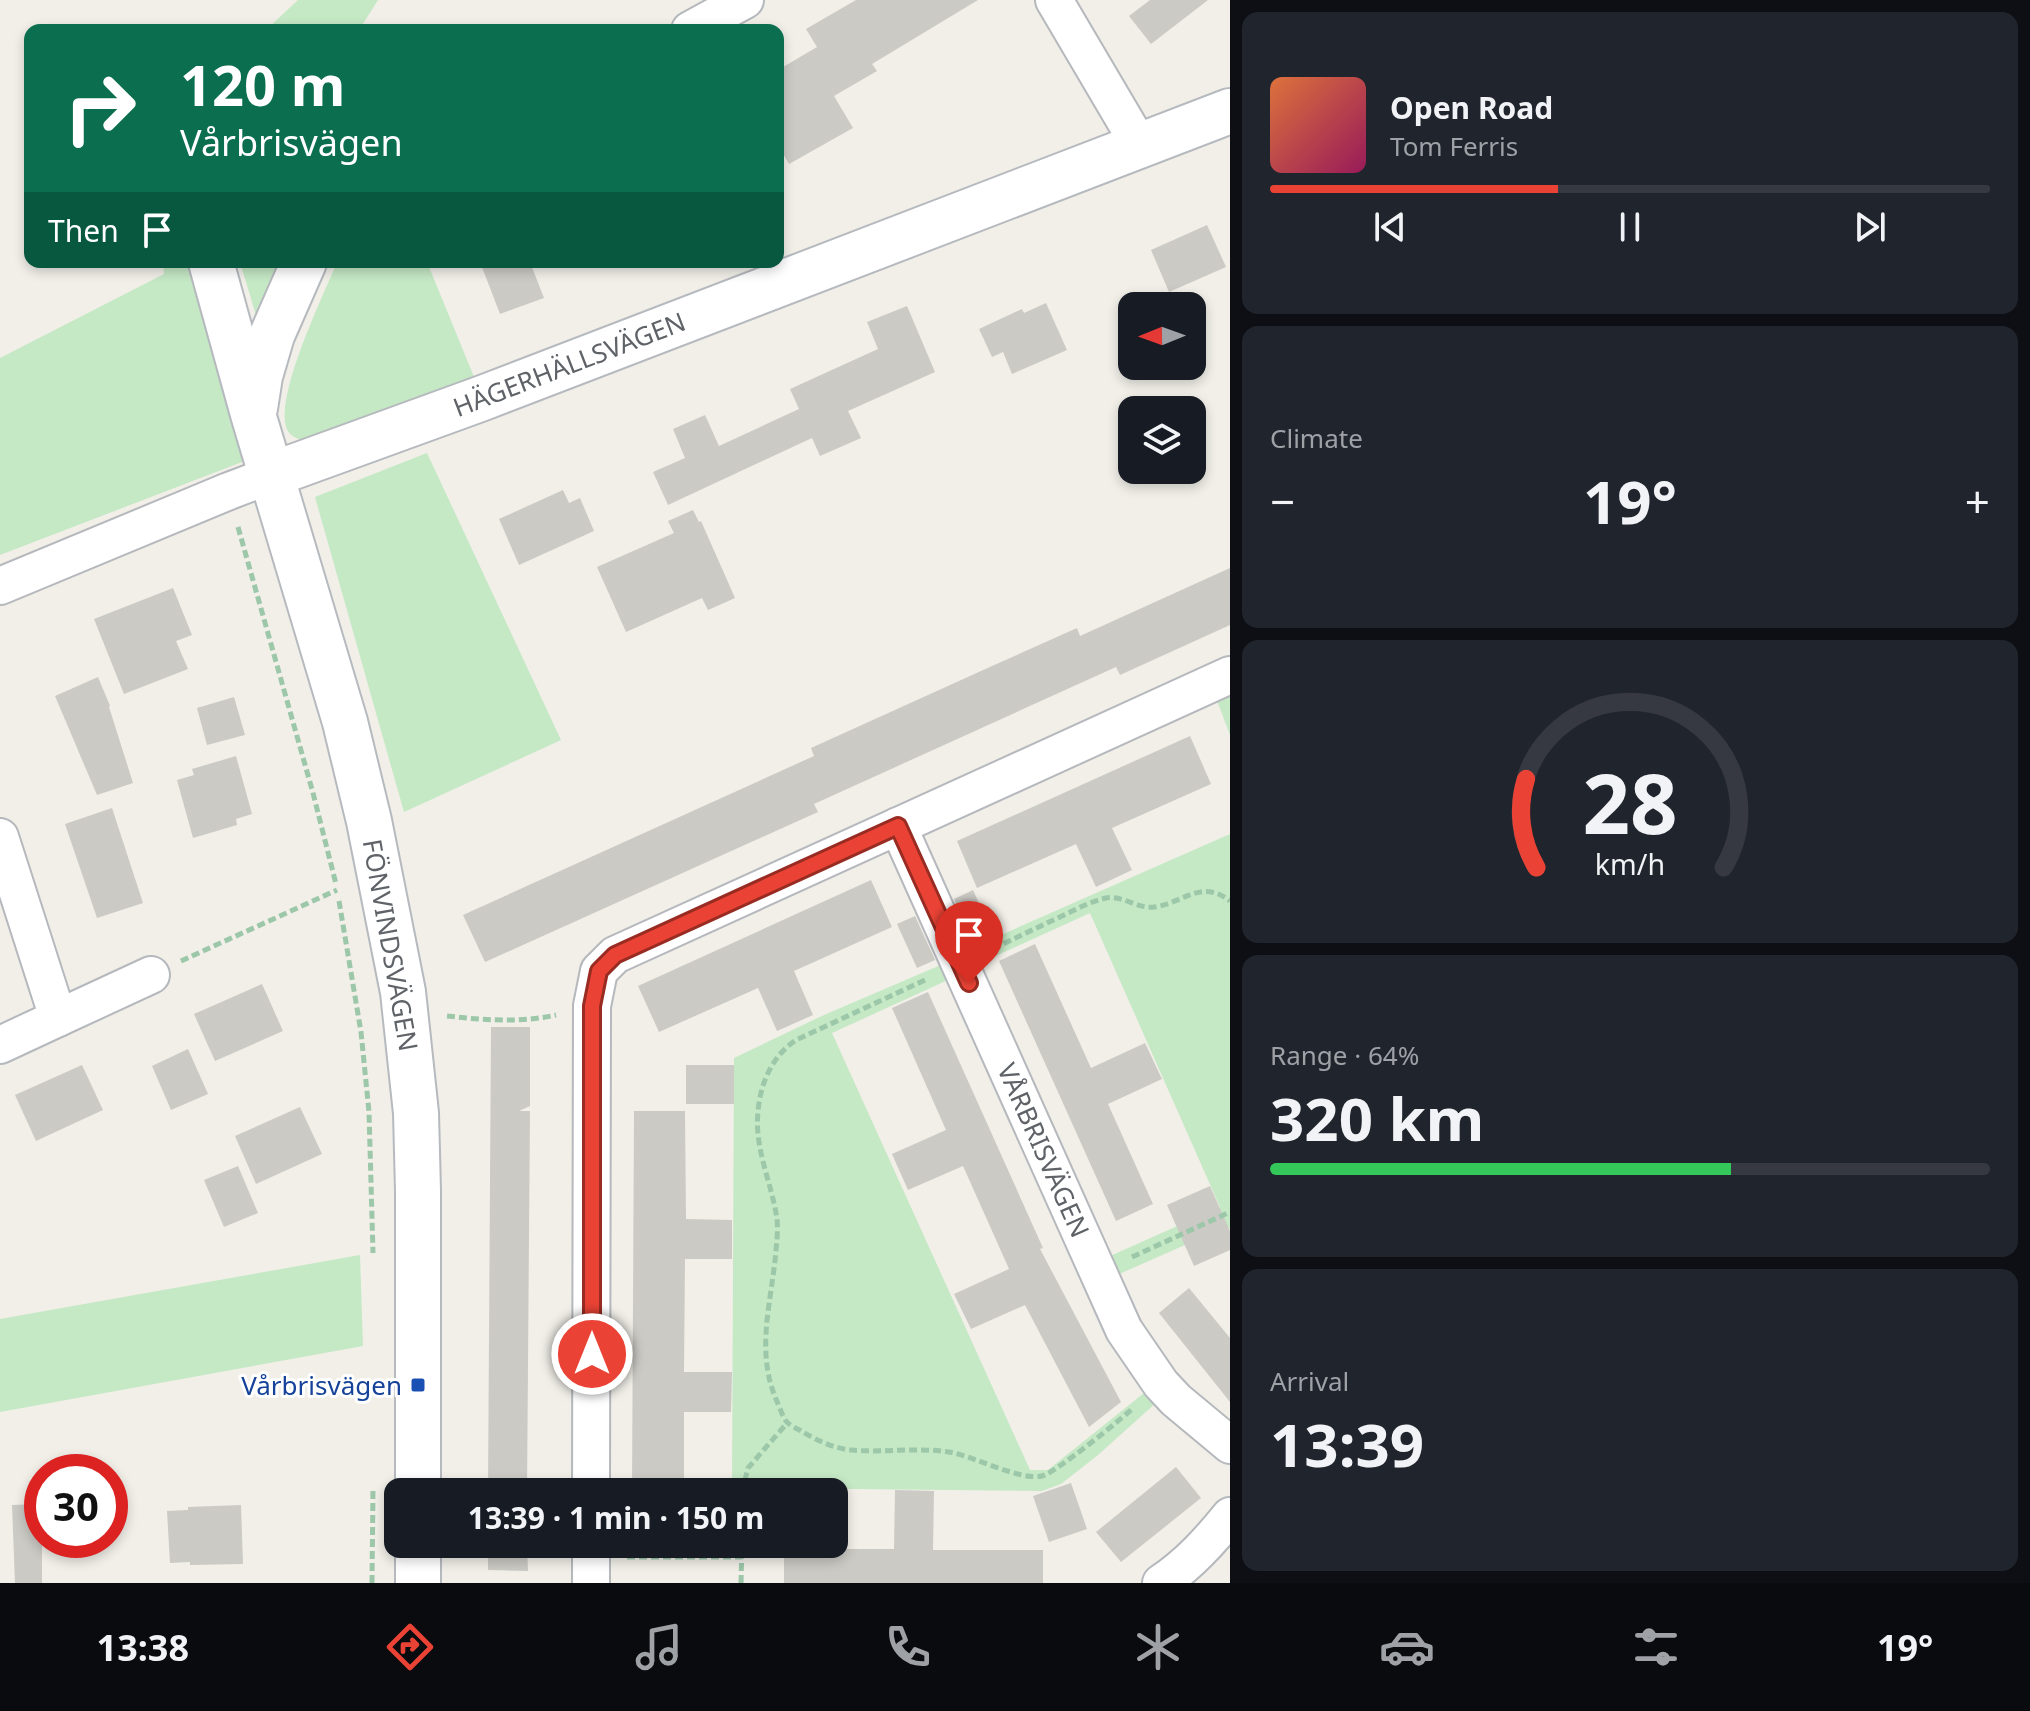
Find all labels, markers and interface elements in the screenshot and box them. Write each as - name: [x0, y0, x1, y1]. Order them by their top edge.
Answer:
- text: 120 m: [180, 46, 345, 122]
- icon: right: [48, 56, 152, 160]
- text: Open Road: [1390, 87, 1553, 128]
- text: Vårbrisvägen: [180, 118, 403, 167]
- text: Tom Ferris: [1390, 128, 1518, 164]
- icon: previous: [1368, 205, 1412, 249]
- icon: pause: [1608, 205, 1652, 249]
- icon: next: [1848, 205, 1892, 249]
- icon: arrive: [135, 208, 179, 252]
- text: Then: [48, 210, 119, 251]
- north arrow: [1118, 292, 1206, 380]
- map controls: [1118, 292, 1206, 484]
- street label: HÄGERHÄLLSVÄGEN: [448, 303, 690, 425]
- button: layers: [1118, 396, 1206, 484]
- text: Climate: [1270, 420, 1363, 456]
- text: 19°: [1583, 460, 1677, 542]
- text: −: [1270, 471, 1295, 531]
- text: +: [1965, 471, 1990, 531]
- text: 28: [1582, 744, 1678, 857]
- street label: FÖNVINDSVÄGEN: [355, 836, 427, 1054]
- text: km/h: [1595, 844, 1665, 883]
- pin: [935, 901, 1003, 983]
- icon: arrive: [947, 913, 991, 957]
- text: Range · 64%: [1270, 1037, 1419, 1073]
- street label: VÅRBRISVÄGEN: [989, 1057, 1099, 1243]
- text: 320 km: [1270, 1077, 1484, 1159]
- position arrow: [550, 1312, 634, 1396]
- text: Arrival: [1270, 1363, 1349, 1399]
- place label: Vårbrisvägen: [241, 1367, 402, 1403]
- marker: Vårbrisvägen: [409, 1376, 427, 1394]
- text: 13:39: [1270, 1403, 1424, 1485]
- speed limit sign: 30: [24, 1454, 128, 1558]
- text: 13:39 · 1 min · 150 m: [468, 1497, 764, 1538]
- icon: directions: [382, 1619, 438, 1675]
- icon: music: [631, 1619, 687, 1675]
- icon: phone: [880, 1619, 936, 1675]
- icon: climate: [1130, 1619, 1186, 1675]
- icon: car: [1379, 1619, 1435, 1675]
- icon: filters: [1628, 1619, 1684, 1675]
- text: 13:38: [97, 1623, 189, 1672]
- text: 19°: [1877, 1623, 1933, 1672]

